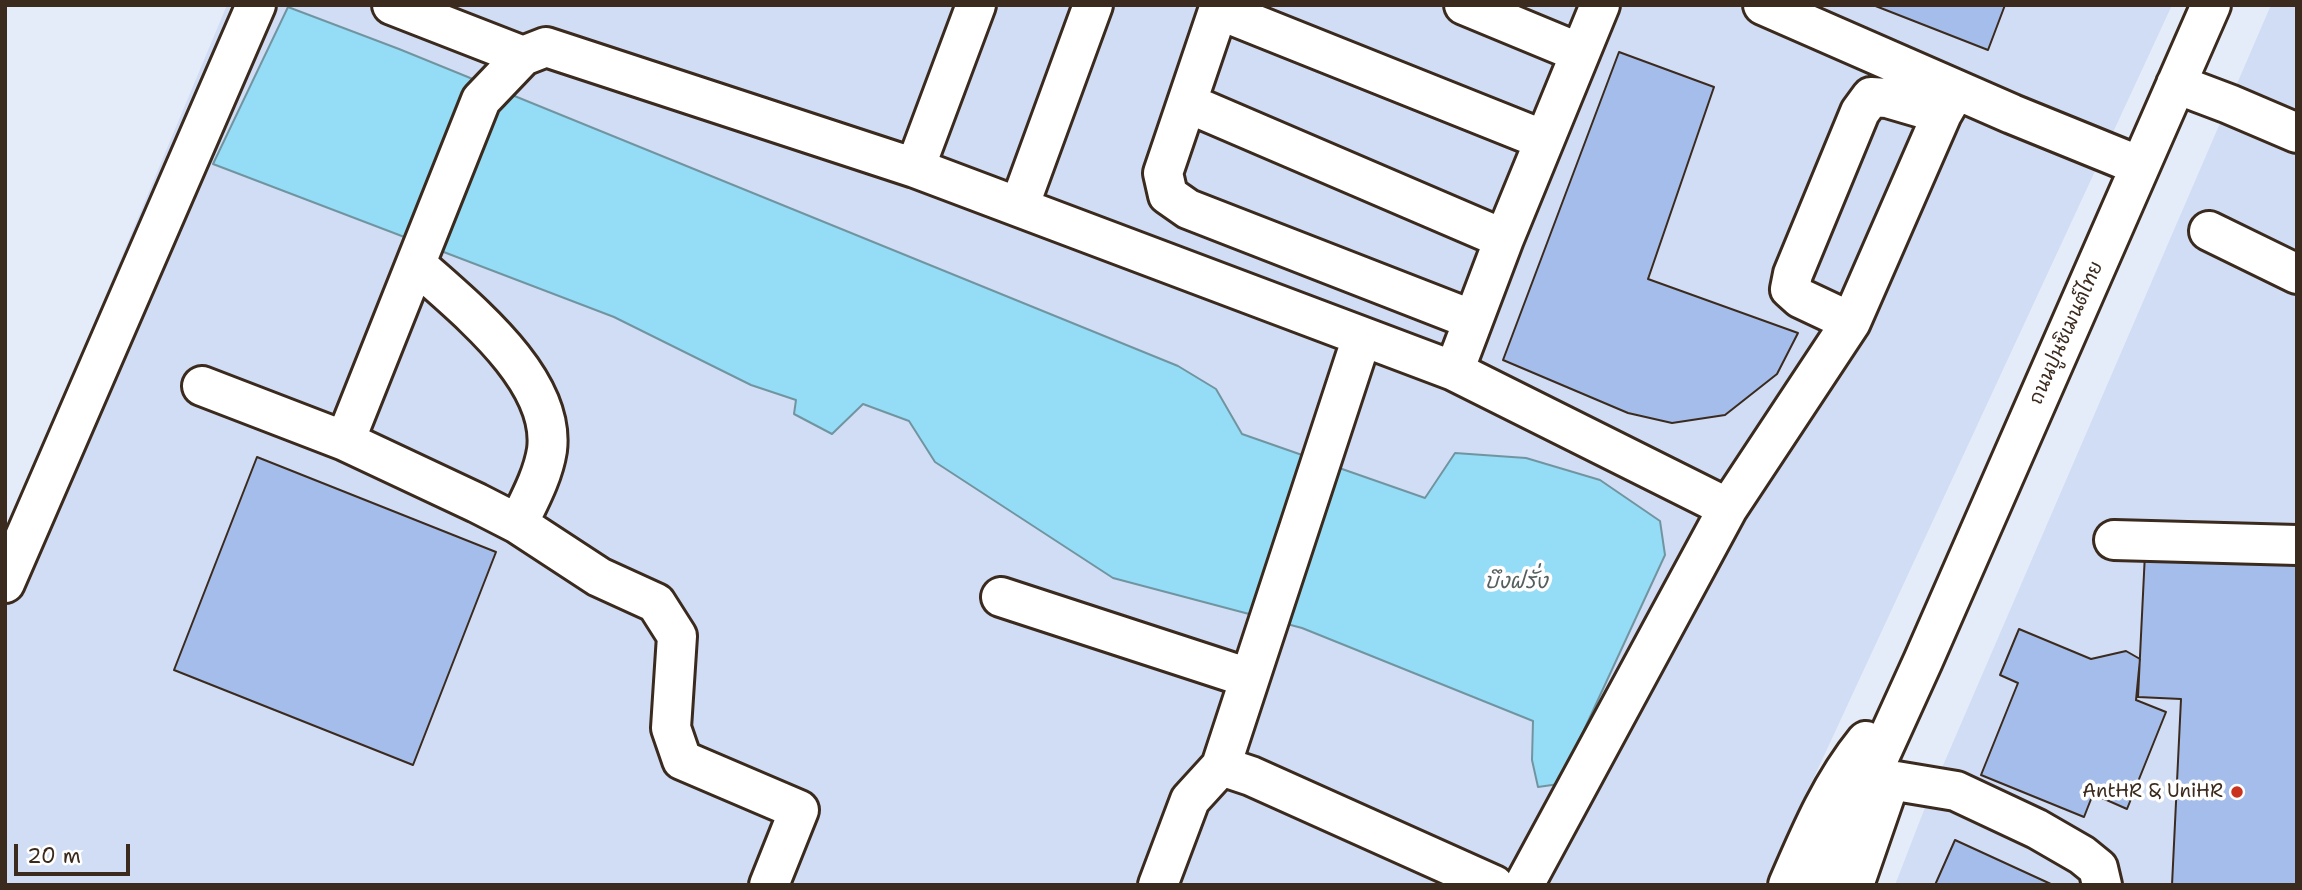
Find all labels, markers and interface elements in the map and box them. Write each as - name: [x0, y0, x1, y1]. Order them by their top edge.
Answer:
- street label: ถนนปูนซิเมนต์ไทย: [2025, 258, 2109, 408]
- water label: บึงฝรั่ง: [1485, 570, 1547, 596]
- place label: AntHR & UniHR: [2082, 781, 2223, 803]
- marker: AntHR & UniHR: [2229, 784, 2245, 800]
- scale bar: [18, 830, 133, 874]
- text: 20 m: [27, 842, 81, 870]

